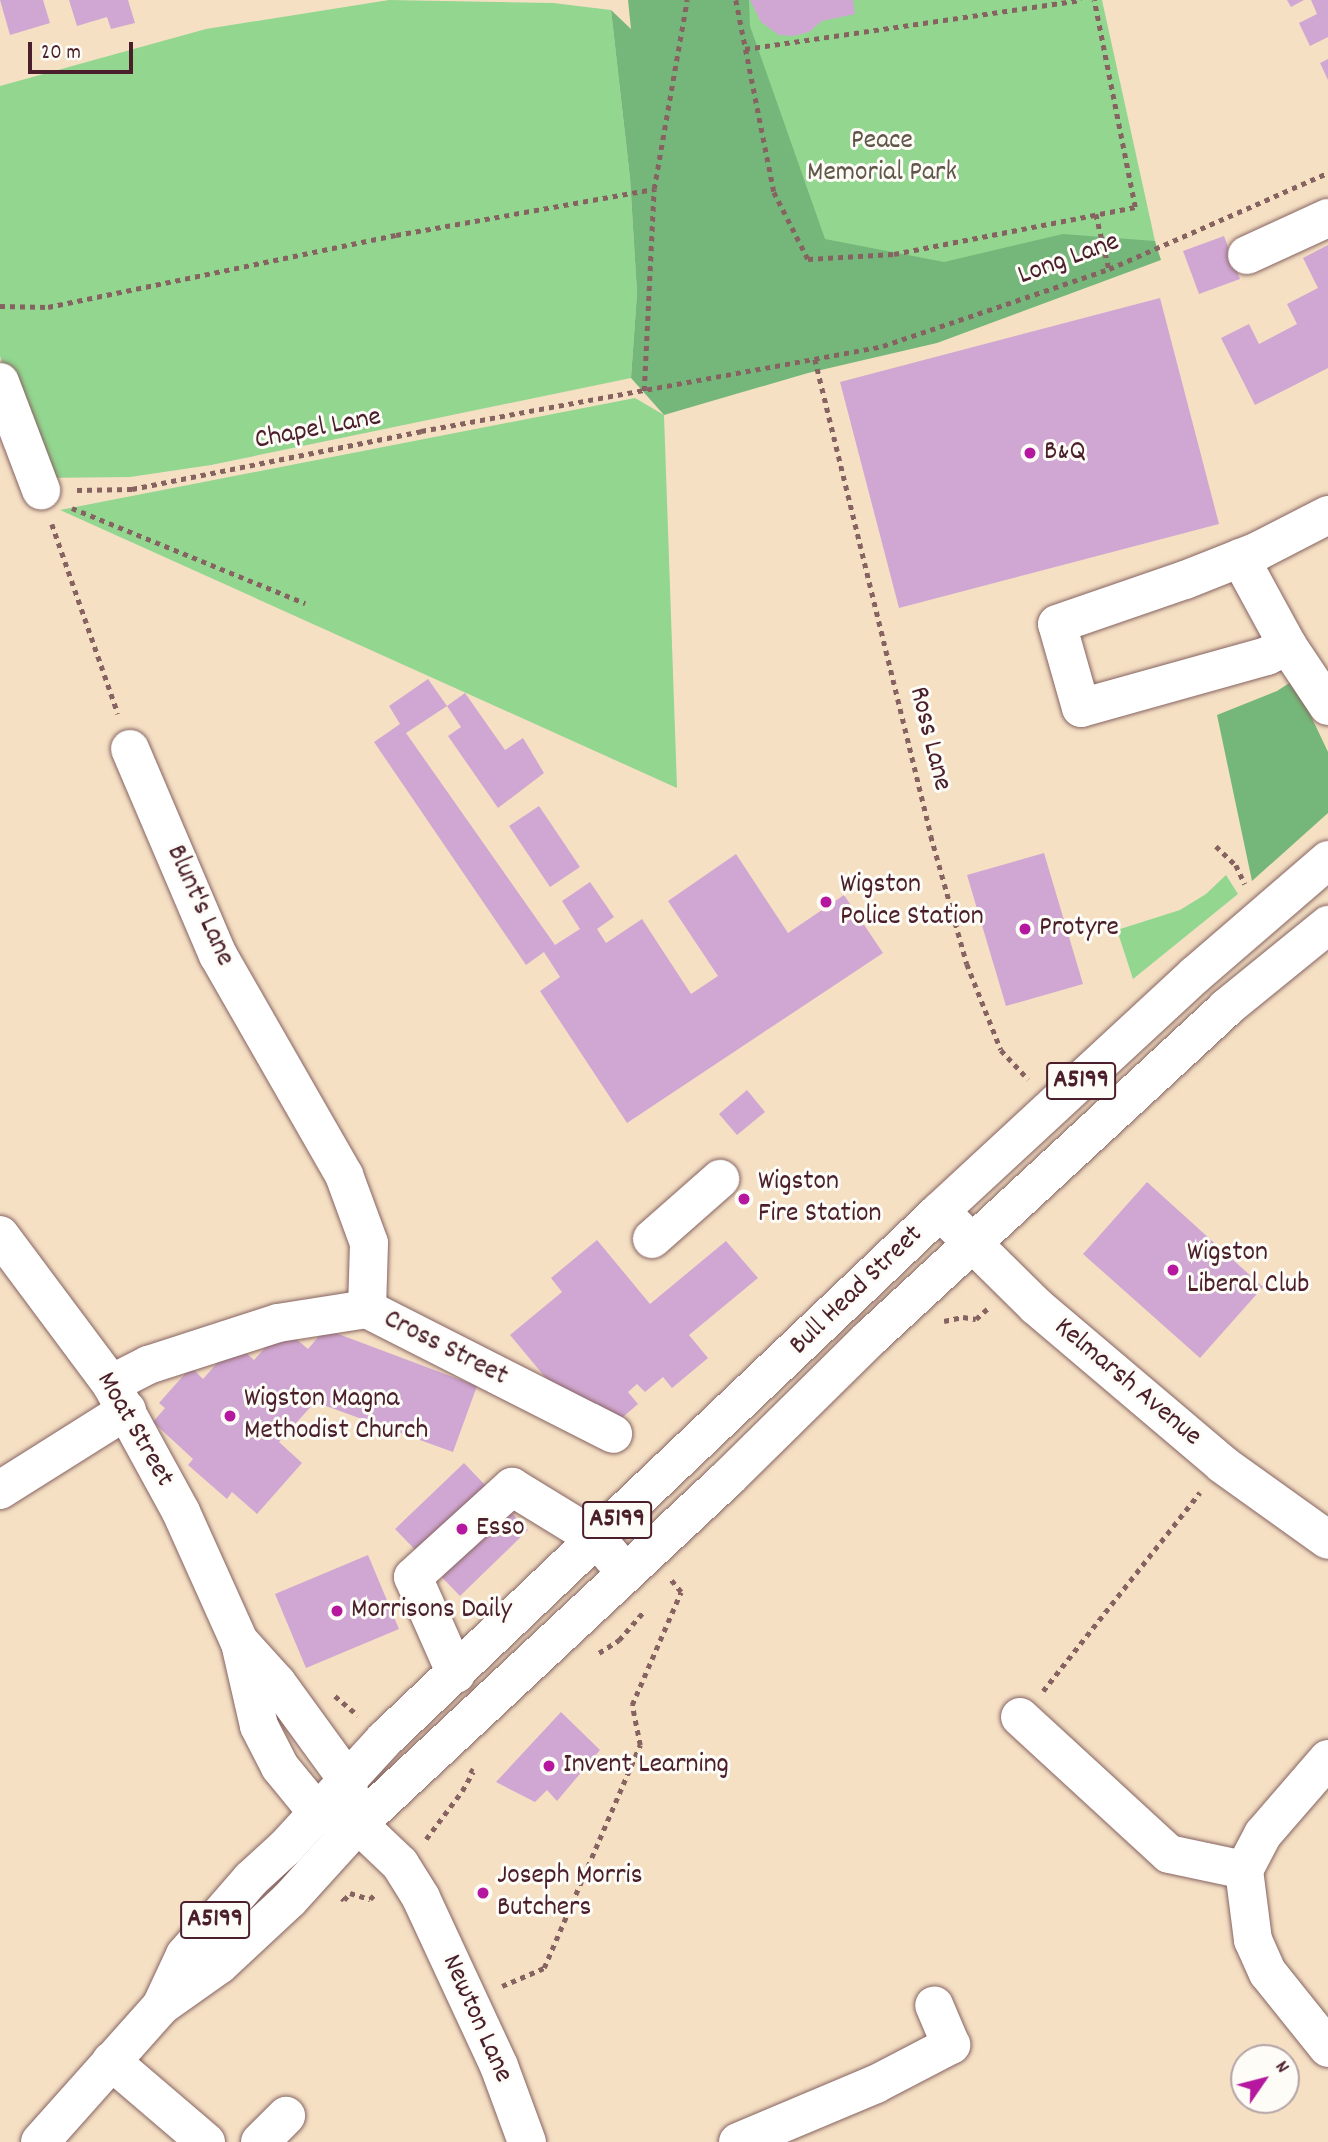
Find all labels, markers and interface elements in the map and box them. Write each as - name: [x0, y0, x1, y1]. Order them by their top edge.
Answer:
- scale bar: [32, 28, 136, 72]
- text: 20 m: [41, 39, 81, 69]
- park label: Peace Memorial Park: [807, 125, 957, 191]
- street label: Long Lane: [1014, 226, 1124, 294]
- street label: Chapel Lane: [252, 401, 384, 459]
- place label: B&Q: [1044, 436, 1086, 470]
- marker: B&Q: [1022, 445, 1038, 461]
- street label: Ross Lane: [900, 684, 958, 794]
- street label: Blunt's Lane: [157, 840, 241, 972]
- place label: Wigston Police Station: [840, 869, 984, 935]
- marker: Wigston Police Station: [818, 894, 834, 910]
- place label: Protyre: [1039, 912, 1119, 946]
- marker: Protyre: [1017, 921, 1033, 937]
- road number: A5199: [1046, 1058, 1116, 1104]
- place label: Wigston Fire Station: [758, 1166, 881, 1232]
- marker: Wigston Fire Station: [736, 1191, 752, 1207]
- street label: Bull Head Street: [783, 1219, 931, 1363]
- place label: Wigston Liberal Club: [1187, 1237, 1309, 1303]
- marker: Wigston Liberal Club: [1165, 1262, 1181, 1278]
- street label: Cross Street: [377, 1303, 513, 1395]
- street label: Kelmarsh Avenue: [1046, 1312, 1208, 1454]
- street label: Moat Street: [88, 1367, 180, 1493]
- place label: Wigston Magna Methodist Church: [244, 1383, 428, 1449]
- marker: Wigston Magna Methodist Church: [222, 1408, 238, 1424]
- road number: A5199: [582, 1498, 652, 1542]
- place label: Esso: [476, 1512, 525, 1546]
- marker: Esso: [454, 1521, 470, 1537]
- place label: Morrisons Daily: [351, 1594, 512, 1628]
- marker: Morrisons Daily: [329, 1603, 345, 1619]
- place label: Invent Learning: [563, 1749, 729, 1783]
- marker: Invent Learning: [541, 1758, 557, 1774]
- place label: Joseph Morris Butchers: [497, 1860, 642, 1926]
- marker: Joseph Morris Butchers: [475, 1885, 491, 1901]
- road number: A5199: [180, 1898, 250, 1942]
- street label: Newton Lane: [433, 1950, 519, 2088]
- north arrow: [1230, 2044, 1300, 2114]
- text: N: [1267, 2056, 1295, 2079]

